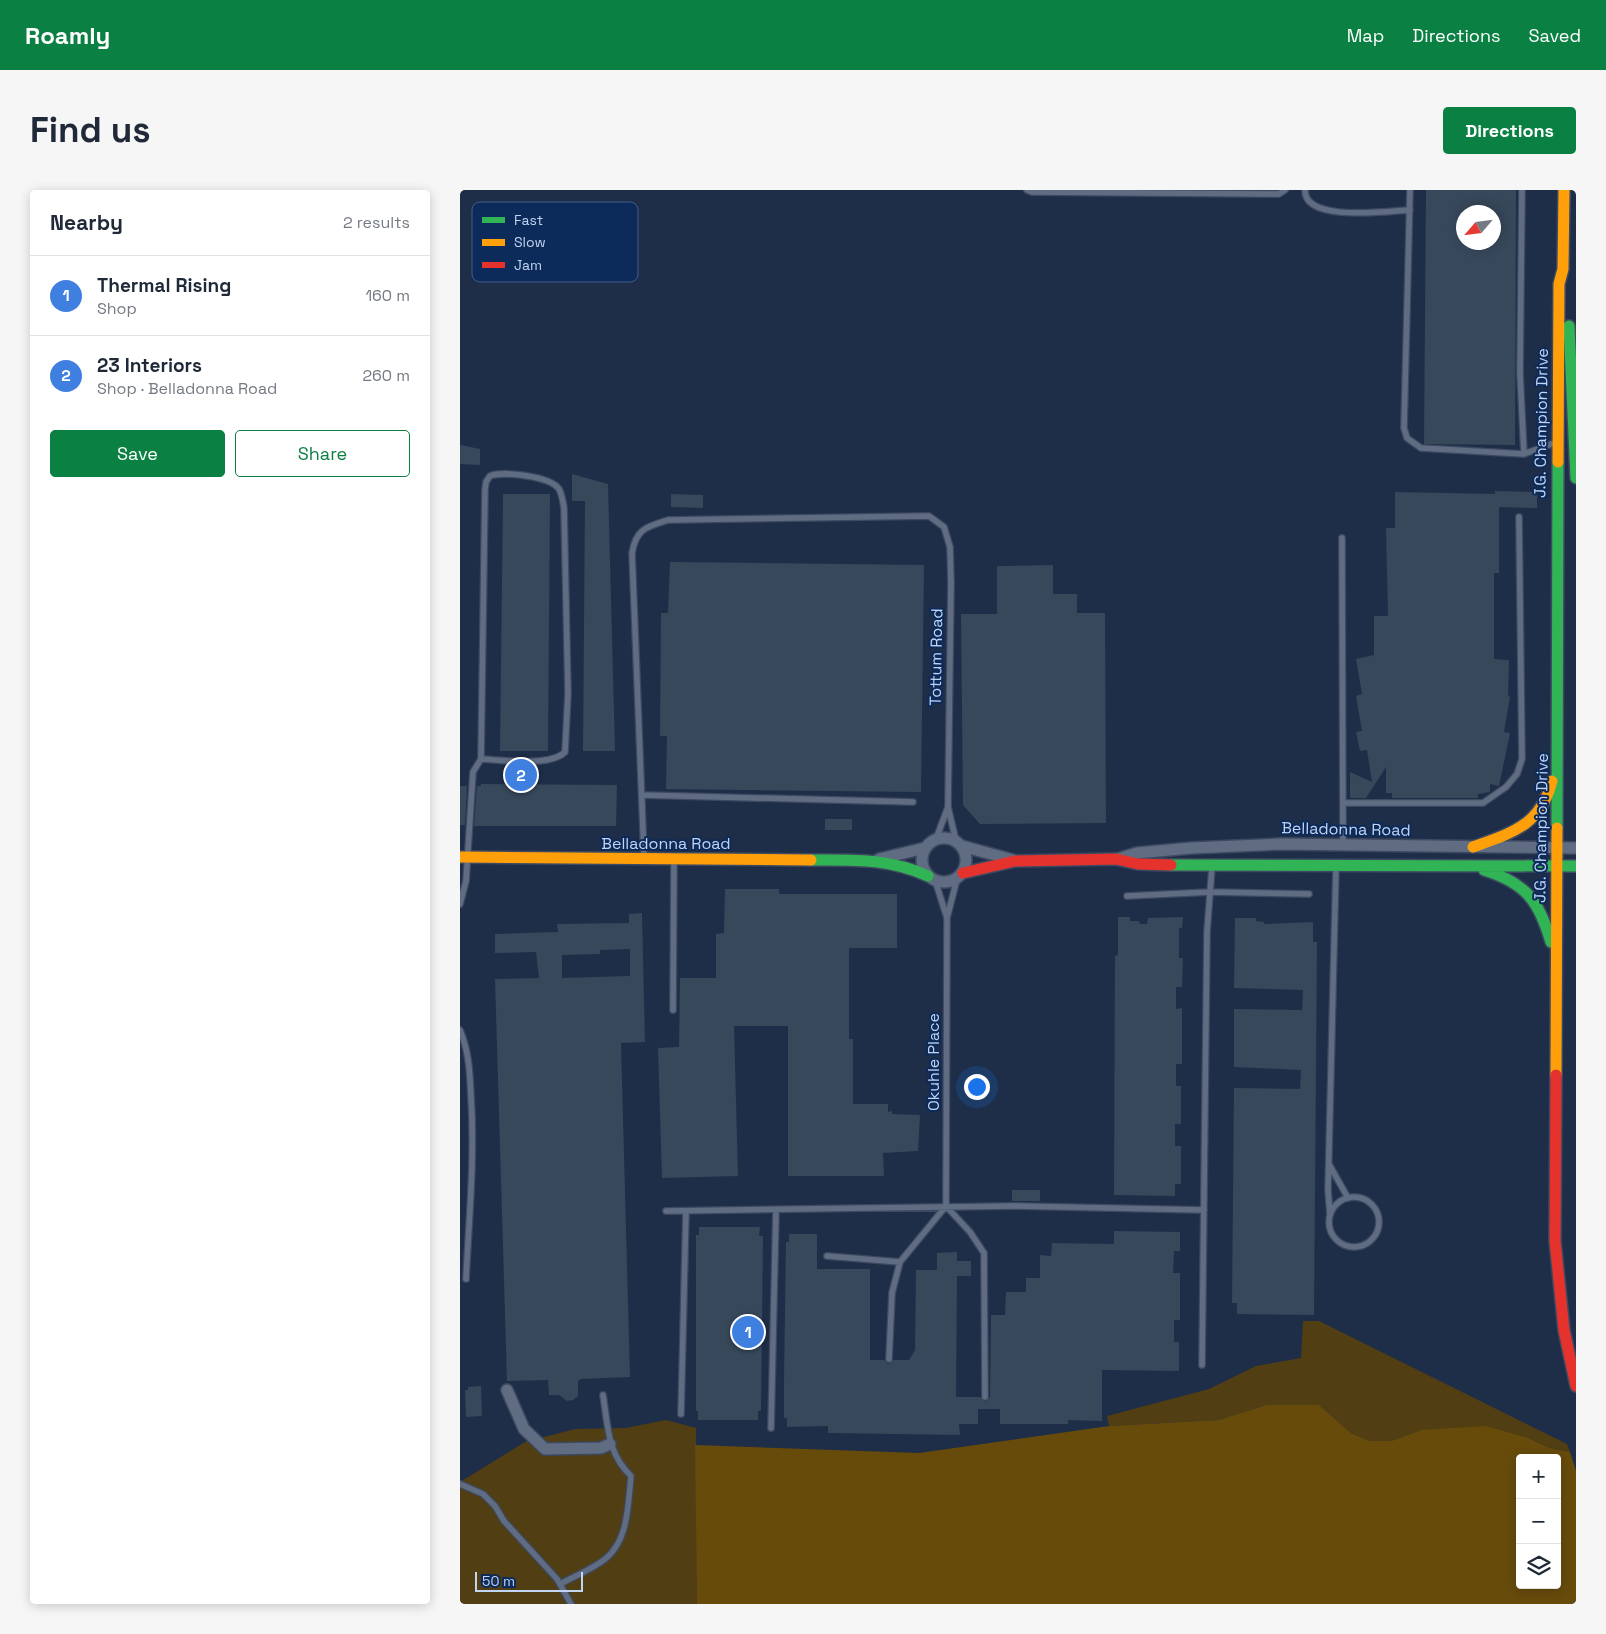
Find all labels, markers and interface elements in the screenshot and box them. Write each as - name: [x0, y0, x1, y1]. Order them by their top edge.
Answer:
- text: Roamly: [25, 20, 110, 51]
- text: Map: [1347, 24, 1384, 47]
- text: Directions: [1412, 24, 1501, 47]
- text: Saved: [1529, 24, 1581, 47]
- button: Directions: [1443, 107, 1576, 154]
- text: Find us: [30, 108, 151, 152]
- legend: [472, 202, 638, 282]
- north arrow: [1456, 205, 1501, 250]
- text: Nearby: [50, 209, 123, 236]
- text: Fast: [514, 211, 543, 229]
- text: 2 results: [343, 212, 410, 233]
- text: Slow: [514, 233, 546, 251]
- text: Jam: [514, 256, 542, 274]
- text: Thermal Rising: [97, 273, 231, 298]
- text: 1: [62, 285, 70, 306]
- text: 160 m: [365, 285, 410, 306]
- text: Shop: [97, 298, 137, 319]
- street label: J.G. Champion Drive: [1529, 348, 1553, 498]
- text: 23 Interiors: [97, 353, 202, 378]
- text: 2: [61, 365, 71, 386]
- text: 260 m: [362, 365, 410, 386]
- text: Shop · Belladonna Road: [97, 378, 277, 399]
- button: Save: [50, 430, 225, 477]
- button: Share: [235, 430, 410, 477]
- street label: Tottum Road: [925, 608, 947, 706]
- street label: J.G. Champion Drive: [1529, 753, 1553, 903]
- pin: 2: [505, 756, 537, 794]
- street label: Belladonna Road: [1281, 817, 1411, 841]
- street label: Belladonna Road: [601, 833, 731, 854]
- street label: Okuhle Place: [923, 1013, 944, 1111]
- your location: [964, 1074, 990, 1100]
- pin: 1: [732, 1313, 764, 1351]
- map controls: [1516, 1454, 1561, 1589]
- button: +: [1516, 1454, 1561, 1499]
- button: −: [1516, 1499, 1561, 1544]
- button: layers: [1516, 1544, 1561, 1589]
- scale bar: [475, 1569, 582, 1592]
- text: 50 m: [482, 1572, 515, 1590]

